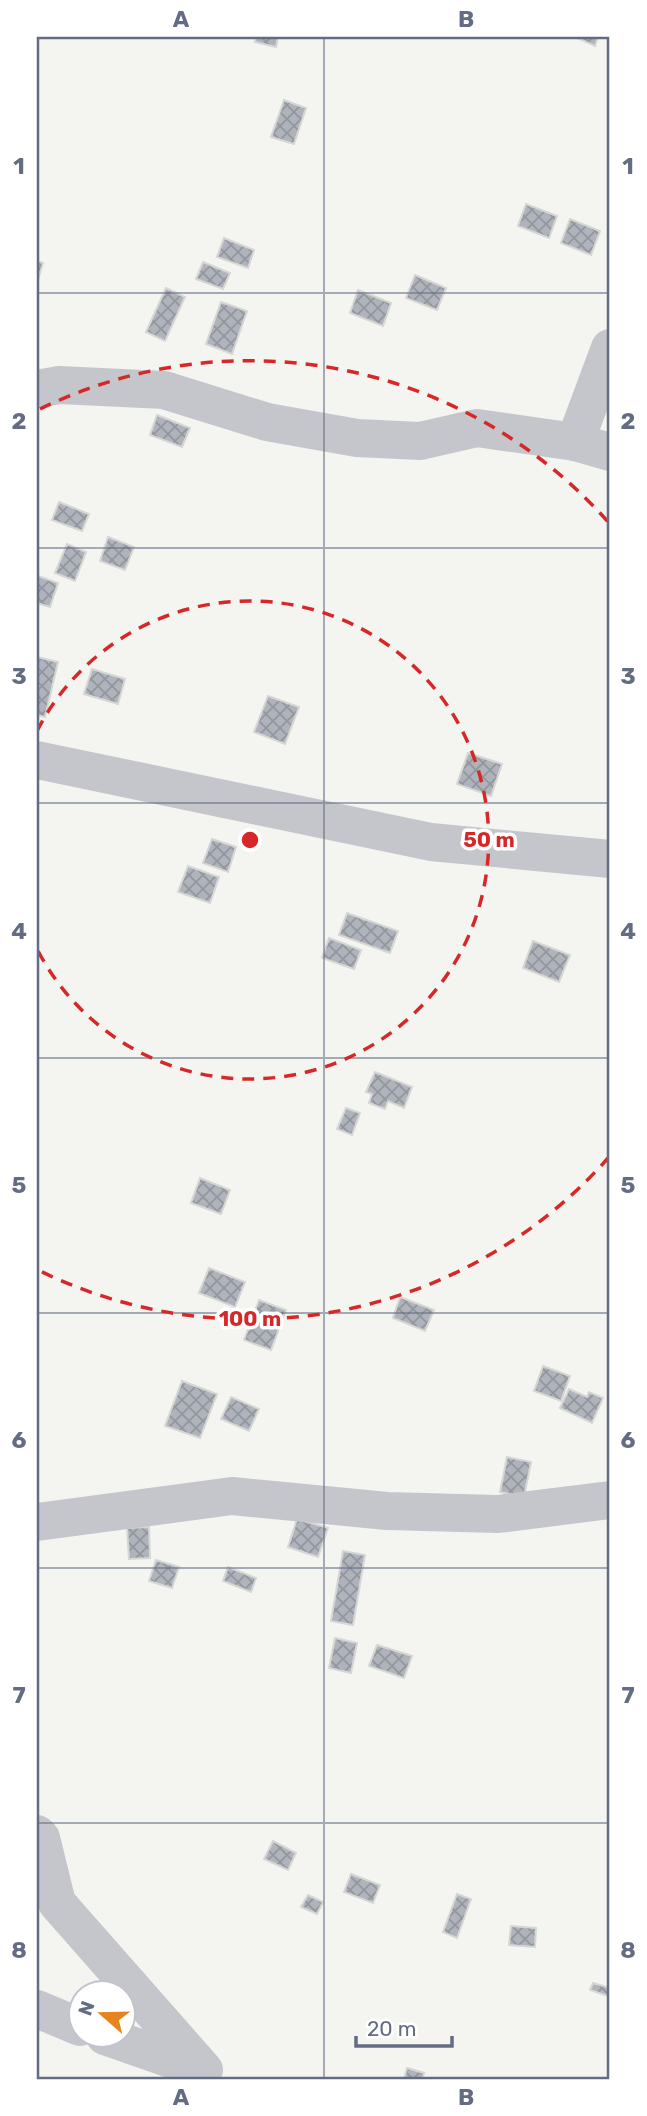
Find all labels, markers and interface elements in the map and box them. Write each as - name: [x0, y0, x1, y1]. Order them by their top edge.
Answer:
- text: A: [173, 5, 190, 33]
- text: B: [458, 5, 474, 33]
- text: 1: [13, 152, 25, 180]
- text: 1: [622, 152, 634, 180]
- text: 2: [12, 407, 26, 435]
- text: 2: [621, 407, 635, 435]
- text: 3: [11, 662, 27, 690]
- text: 3: [620, 662, 636, 690]
- text: 50 m: [463, 827, 515, 852]
- centre of rings: [238, 828, 262, 852]
- text: 4: [11, 917, 27, 945]
- text: 4: [620, 917, 636, 945]
- text: 5: [12, 1171, 27, 1199]
- text: 5: [621, 1171, 636, 1199]
- text: 100 m: [219, 1306, 281, 1331]
- text: 6: [12, 1426, 27, 1454]
- text: 6: [621, 1426, 636, 1454]
- text: 7: [12, 1681, 26, 1709]
- text: 7: [621, 1681, 635, 1709]
- text: 8: [11, 1936, 27, 1964]
- text: 8: [620, 1936, 636, 1964]
- north arrow: [66, 1980, 136, 2050]
- text: N: [73, 1998, 100, 2019]
- scale bar: [356, 2004, 453, 2048]
- text: 20 m: [367, 2016, 416, 2041]
- text: A: [173, 2083, 190, 2111]
- text: B: [458, 2083, 474, 2111]

